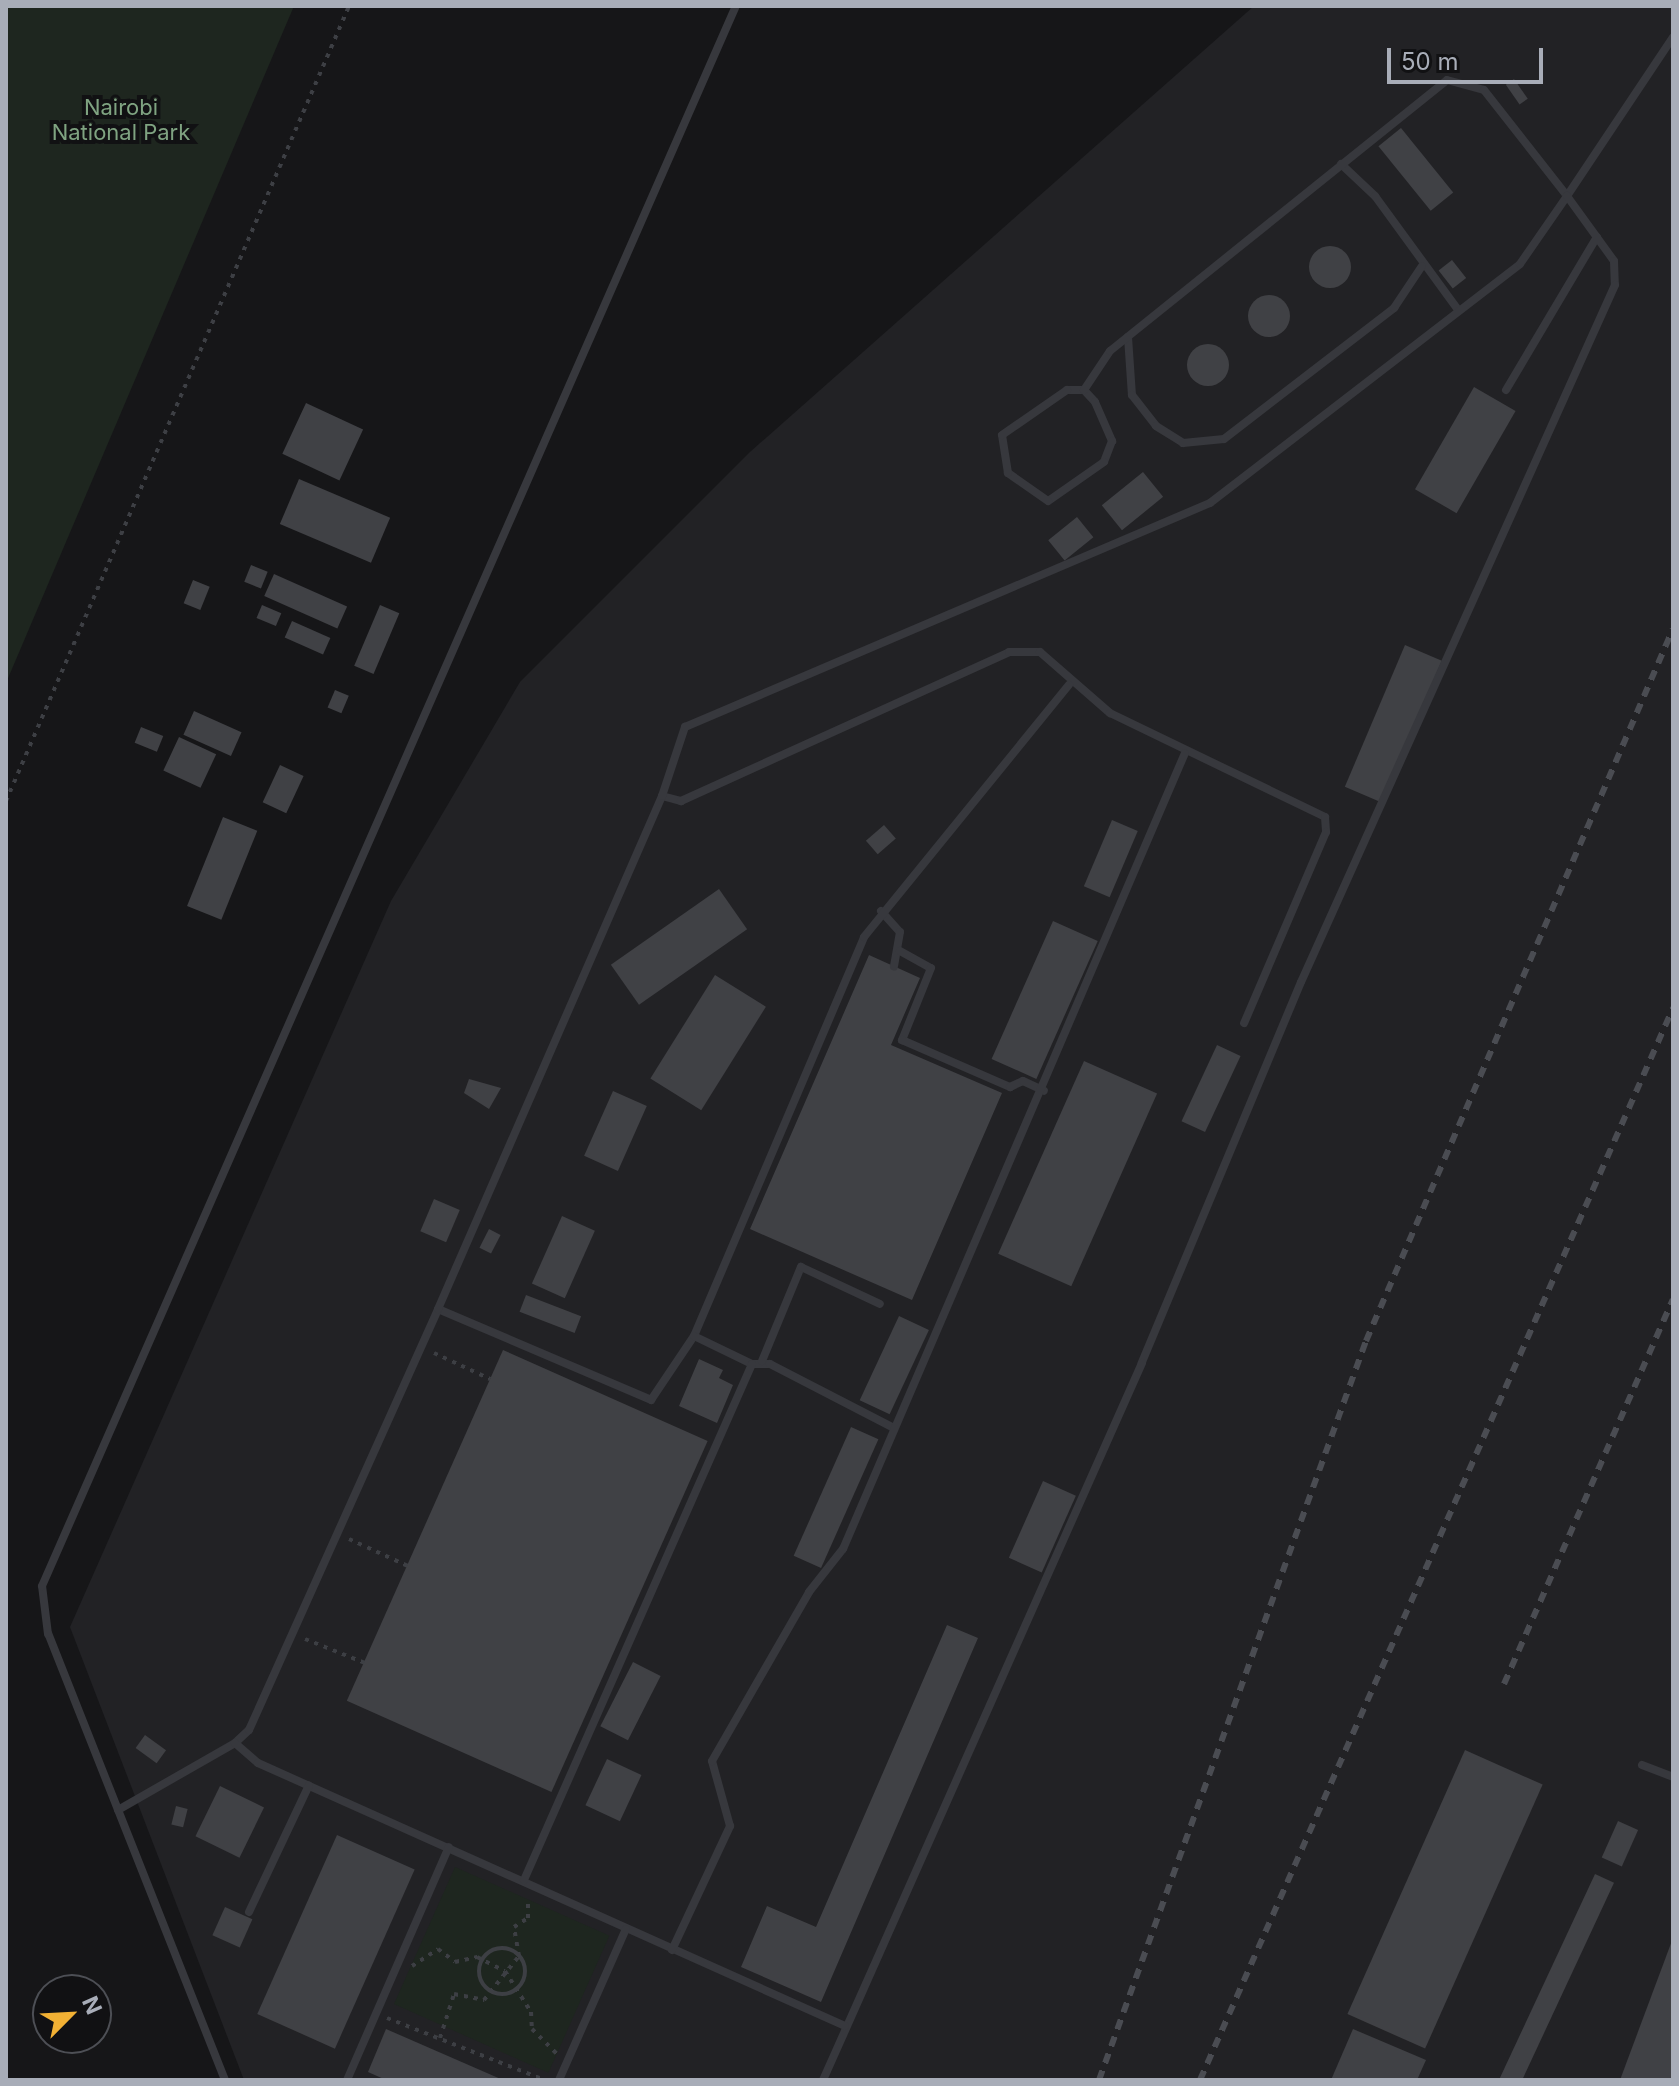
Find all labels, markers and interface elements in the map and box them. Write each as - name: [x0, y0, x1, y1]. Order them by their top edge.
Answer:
- scale bar: [1391, 32, 1547, 82]
- text: 50 m: [1401, 47, 1459, 76]
- park label: Nairobi National Park: [52, 94, 190, 146]
- north arrow: [32, 1974, 112, 2054]
- text: N: [77, 1992, 107, 2018]

